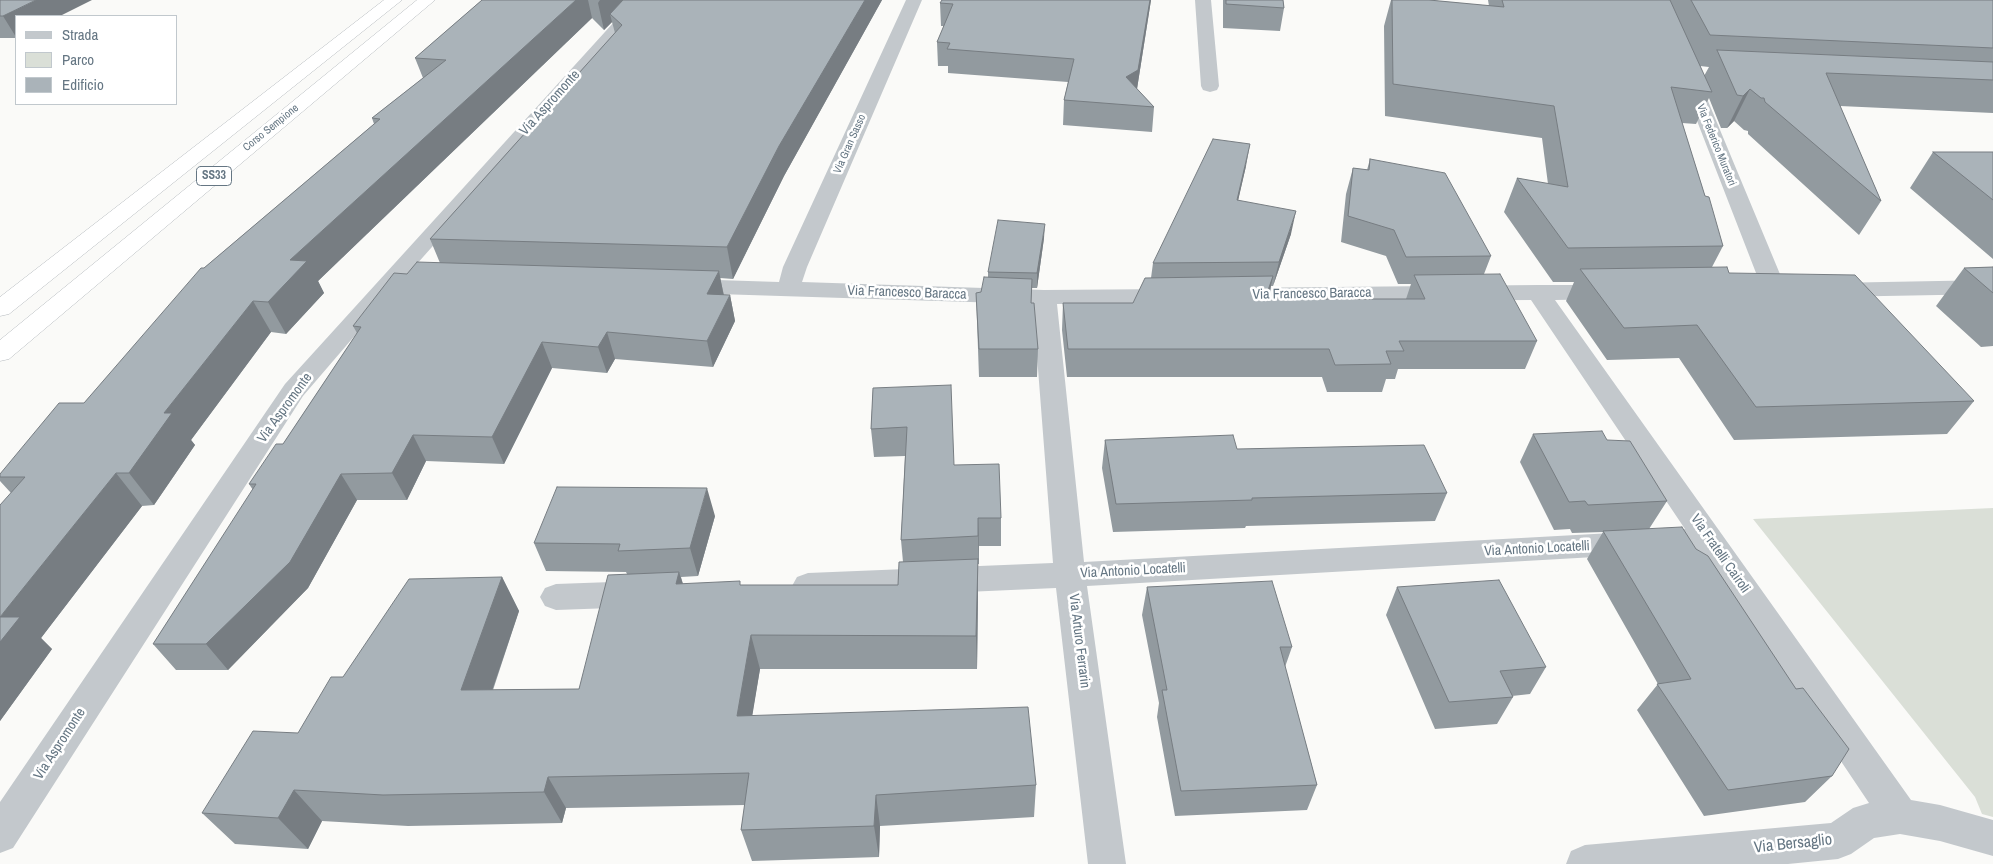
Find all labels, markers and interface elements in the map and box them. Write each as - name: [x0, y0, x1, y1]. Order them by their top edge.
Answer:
- legend: [15, 15, 178, 105]
- text: Strada: [62, 24, 98, 45]
- text: Parco: [62, 49, 94, 70]
- street label: Via Aspromonte: [516, 67, 584, 139]
- text: Edificio: [62, 74, 104, 95]
- street label: Corso Sempione: [241, 102, 301, 154]
- street label: Via Federico Muratori: [1694, 102, 1738, 188]
- street label: Via Gran Sasso: [831, 112, 869, 176]
- road number: SS33: [196, 167, 232, 186]
- street label: Via Francesco Baracca: [847, 283, 967, 303]
- street label: Via Francesco Baracca: [1252, 285, 1372, 303]
- street label: Via Aspromonte: [254, 370, 316, 446]
- street label: Via Fratelli Cairoli: [1687, 511, 1753, 597]
- street label: Via Antonio Locatelli: [1484, 538, 1590, 560]
- street label: Via Antonio Locatelli: [1080, 560, 1186, 582]
- street label: Via Arturo Ferrarin: [1065, 593, 1093, 689]
- street label: Via Aspromonte: [31, 705, 89, 783]
- street label: Via Bersaglio: [1753, 830, 1833, 858]

